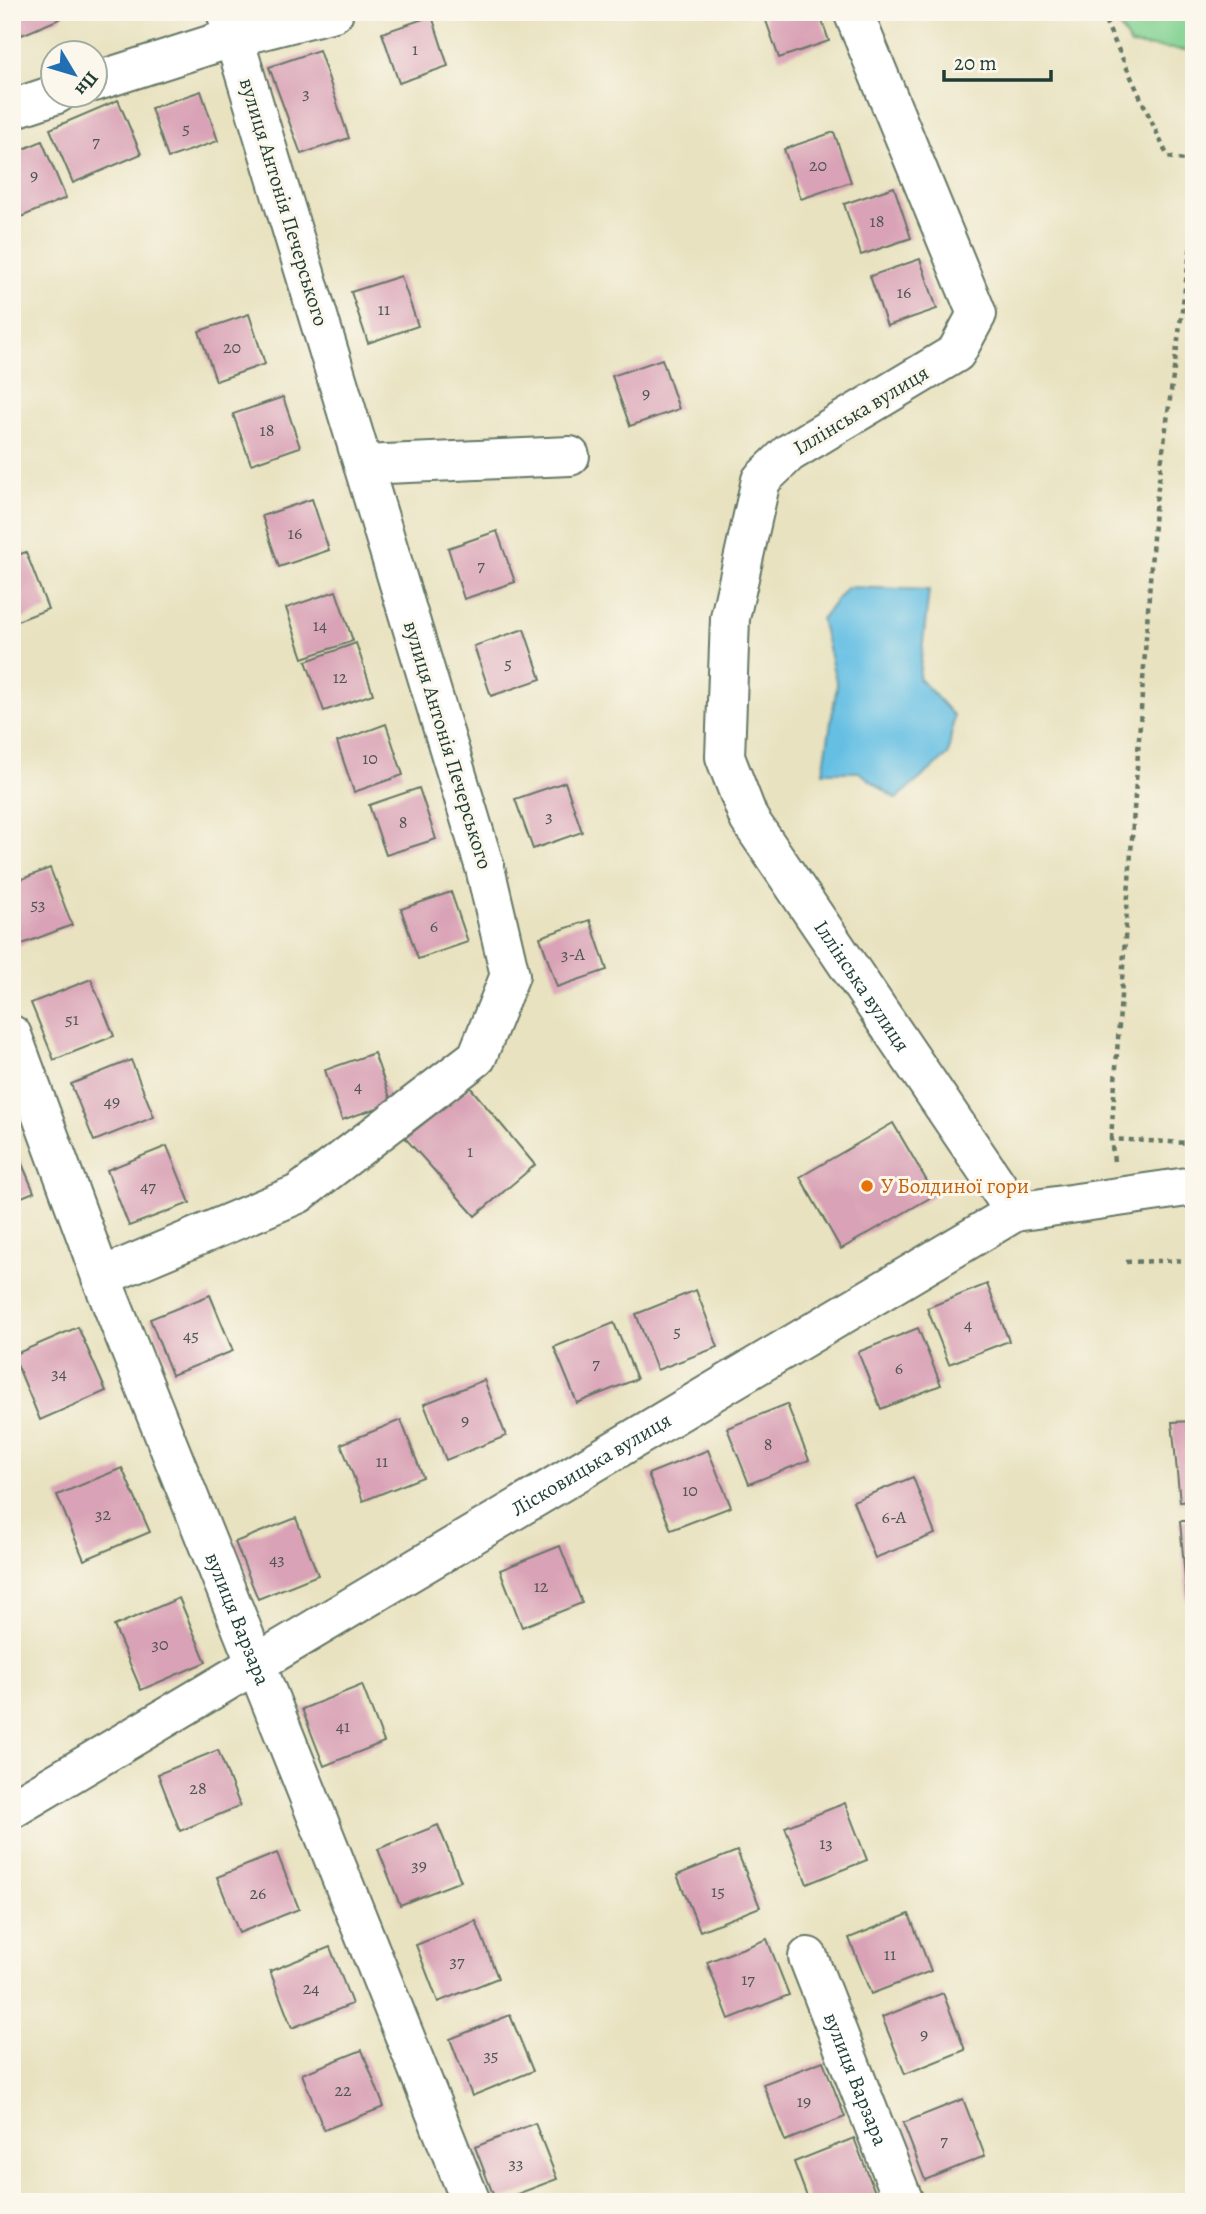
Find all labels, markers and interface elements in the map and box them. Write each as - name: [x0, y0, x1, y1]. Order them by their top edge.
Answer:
- house number: 1: [412, 37, 418, 61]
- north arrow: [38, 38, 108, 108]
- scale bar: [944, 38, 1050, 82]
- text: 20 m: [954, 49, 997, 77]
- text: Пн: [69, 66, 104, 102]
- street label: вулиця Антонія Печерського: [233, 74, 335, 330]
- house number: 3: [302, 81, 310, 105]
- house number: 5: [182, 116, 190, 140]
- house number: 7: [92, 129, 100, 153]
- house number: 20: [809, 153, 827, 177]
- house number: 9: [30, 163, 38, 187]
- house number: 18: [870, 209, 884, 233]
- house number: 16: [897, 280, 911, 304]
- house number: 11: [378, 297, 390, 321]
- house number: 20: [223, 335, 241, 359]
- street label: Іллінська вулиця: [788, 359, 934, 461]
- house number: 9: [642, 381, 650, 405]
- house number: 18: [260, 418, 274, 442]
- house number: 16: [288, 521, 302, 545]
- house number: 7: [477, 553, 485, 577]
- house number: 14: [313, 613, 327, 637]
- street label: вулиця Антонія Печерського: [397, 617, 499, 873]
- house number: 5: [504, 651, 512, 675]
- house number: 12: [333, 665, 348, 689]
- house number: 10: [362, 746, 378, 770]
- house number: 3: [545, 804, 553, 828]
- house number: 8: [399, 810, 407, 834]
- house number: 53: [30, 892, 46, 916]
- house number: 6: [430, 914, 438, 938]
- street label: Іллінська вулиця: [807, 915, 917, 1057]
- house number: 3-А: [561, 942, 585, 966]
- house number: 51: [65, 1007, 79, 1031]
- house number: 4: [354, 1074, 362, 1098]
- house number: 49: [104, 1089, 120, 1113]
- house number: 1: [467, 1139, 473, 1163]
- place label: У Болдиної гори: [881, 1172, 1029, 1200]
- house number: 47: [140, 1174, 156, 1198]
- marker: У Болдиної гори: [859, 1178, 875, 1194]
- house number: 4: [964, 1312, 972, 1336]
- house number: 5: [673, 1319, 681, 1343]
- house number: 45: [183, 1323, 199, 1347]
- house number: 7: [592, 1351, 600, 1375]
- house number: 6: [895, 1356, 903, 1380]
- house number: 34: [51, 1361, 67, 1385]
- street label: Лісковицька вулиця: [506, 1406, 676, 1523]
- house number: 9: [461, 1408, 469, 1432]
- house number: 8: [764, 1432, 772, 1456]
- house number: 11: [376, 1449, 388, 1473]
- house number: 10: [682, 1478, 698, 1502]
- house number: 32: [95, 1502, 111, 1526]
- house number: 6-А: [882, 1505, 907, 1529]
- house number: 43: [269, 1547, 285, 1571]
- street label: вулиця Варзара: [199, 1548, 277, 1690]
- house number: 12: [534, 1574, 549, 1598]
- house number: 30: [151, 1632, 169, 1656]
- house number: 41: [336, 1714, 350, 1738]
- house number: 28: [189, 1776, 207, 1800]
- house number: 13: [819, 1831, 833, 1855]
- house number: 39: [411, 1853, 427, 1877]
- house number: 15: [711, 1879, 725, 1903]
- house number: 26: [250, 1881, 266, 1905]
- house number: 11: [884, 1942, 896, 1966]
- house number: 37: [449, 1949, 465, 1973]
- house number: 17: [741, 1967, 755, 1991]
- house number: 24: [303, 1976, 319, 2000]
- street label: вулиця Варзара: [817, 2008, 895, 2150]
- house number: 9: [920, 2022, 928, 2046]
- house number: 35: [483, 2043, 499, 2067]
- house number: 22: [334, 2078, 352, 2102]
- house number: 19: [797, 2089, 811, 2113]
- house number: 7: [940, 2128, 948, 2152]
- house number: 33: [509, 2151, 523, 2175]

